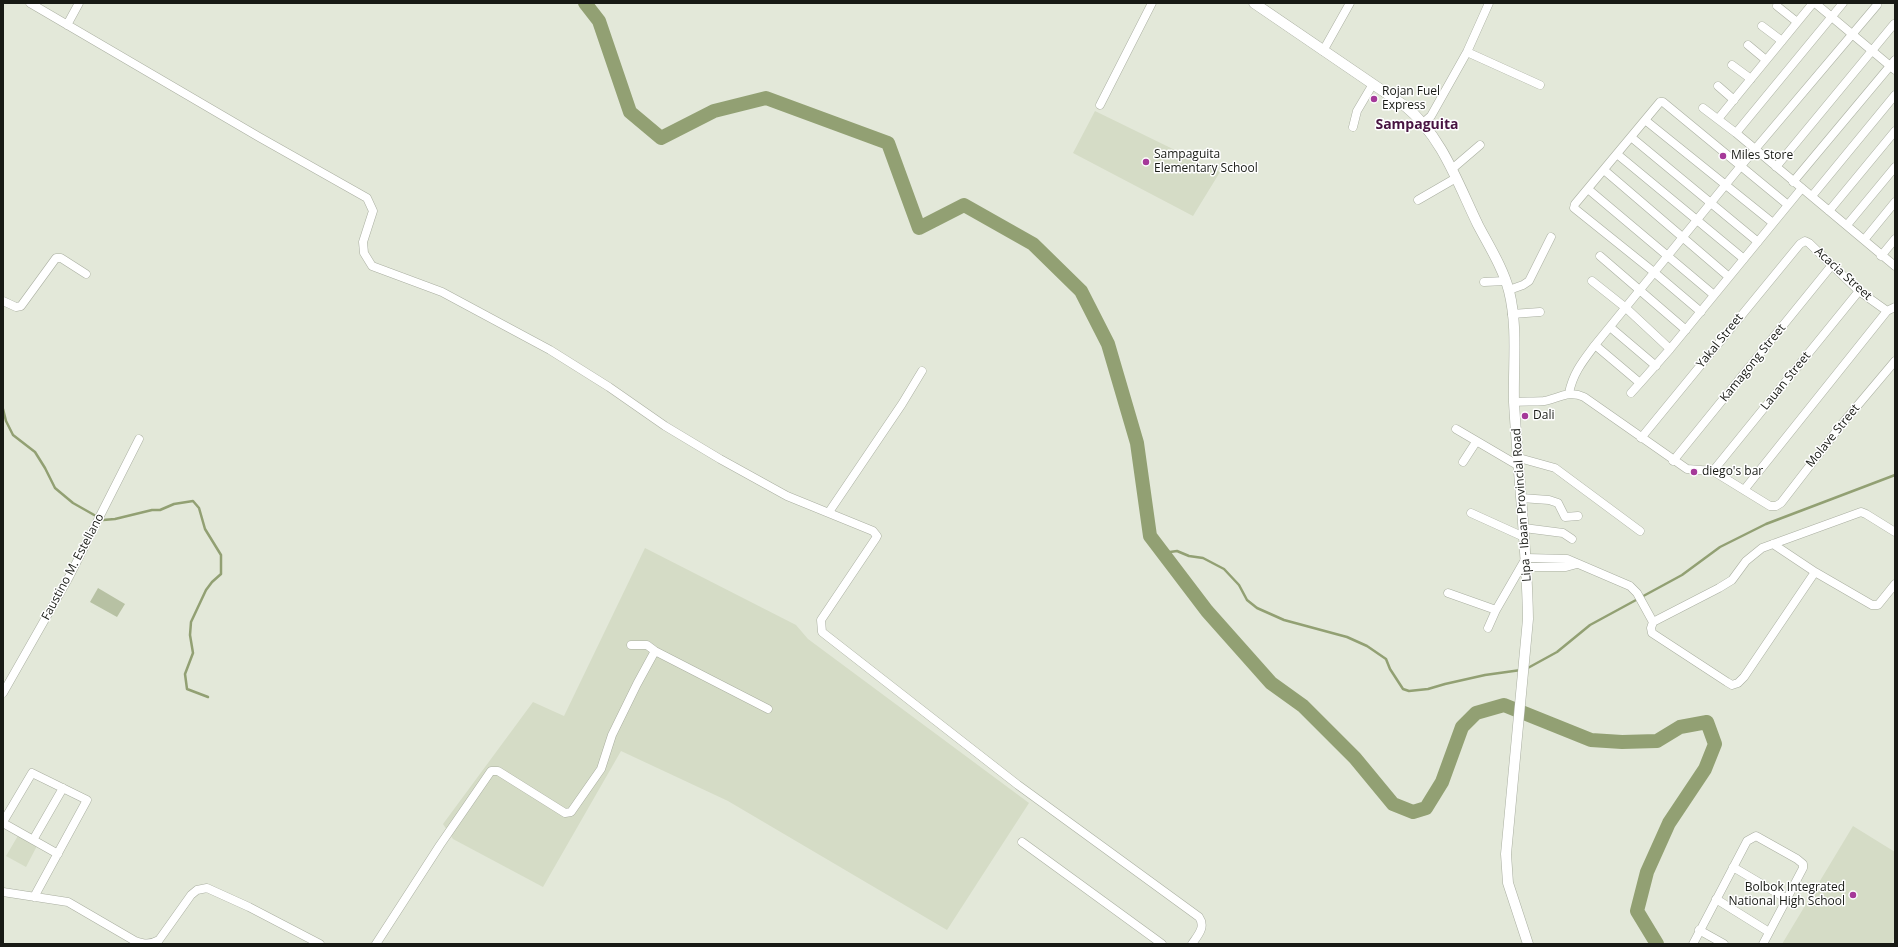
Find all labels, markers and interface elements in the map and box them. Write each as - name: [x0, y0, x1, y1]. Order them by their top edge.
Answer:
- place label: Rojan Fuel Express: [1382, 85, 1440, 113]
- marker: Rojan Fuel Express: [1369, 94, 1379, 104]
- district label: Sampaguita: [1375, 117, 1459, 133]
- place label: Sampaguita Elementary School: [1154, 148, 1258, 176]
- place label: Miles Store: [1731, 149, 1793, 163]
- marker: Miles Store: [1718, 151, 1728, 161]
- marker: Sampaguita Elementary School: [1141, 157, 1151, 167]
- street label: Acacia Street: [1811, 245, 1875, 303]
- street label: Yakal Street: [1694, 311, 1746, 371]
- street label: Kamagong Street: [1717, 321, 1789, 405]
- street label: Lauan Street: [1758, 349, 1814, 413]
- street label: Molave Street: [1803, 402, 1863, 470]
- place label: Dali: [1533, 409, 1554, 423]
- marker: Dali: [1520, 411, 1530, 421]
- street label: Lipa - Ibaan Provincial Road: [1509, 428, 1535, 582]
- place label: diego's bar: [1702, 465, 1763, 479]
- marker: diego's bar: [1689, 467, 1699, 477]
- street label: Faustino M. Estellano: [39, 511, 107, 623]
- place label: Bolbok Integrated National High School: [1729, 881, 1845, 909]
- marker: Bolbok Integrated National High School: [1848, 890, 1858, 900]

